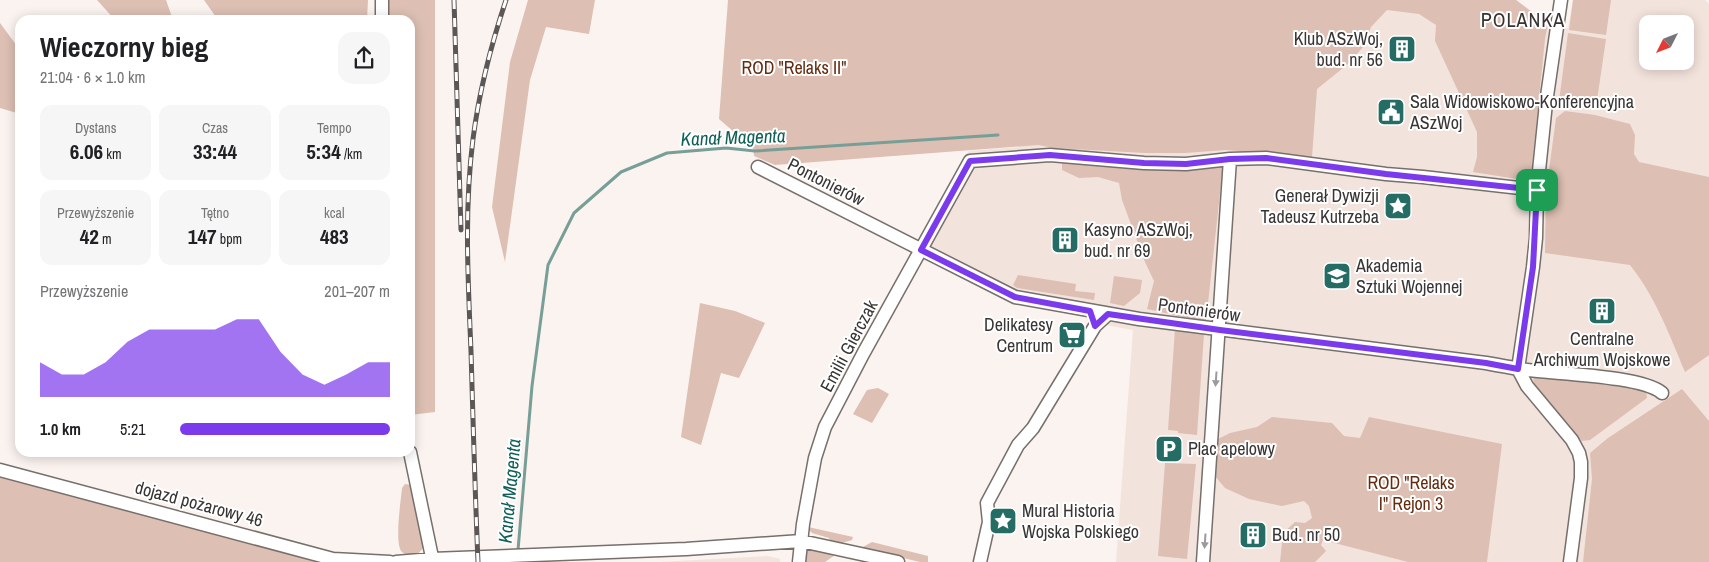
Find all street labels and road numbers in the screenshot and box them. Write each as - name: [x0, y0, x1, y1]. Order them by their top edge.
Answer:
- street label: Pontonierów: [784, 152, 869, 212]
- street label: Pontonierów: [1156, 291, 1242, 328]
- street label: Emilii Gierczak: [814, 295, 884, 396]
- street label: dojazd pożarowy 46: [132, 474, 266, 533]

